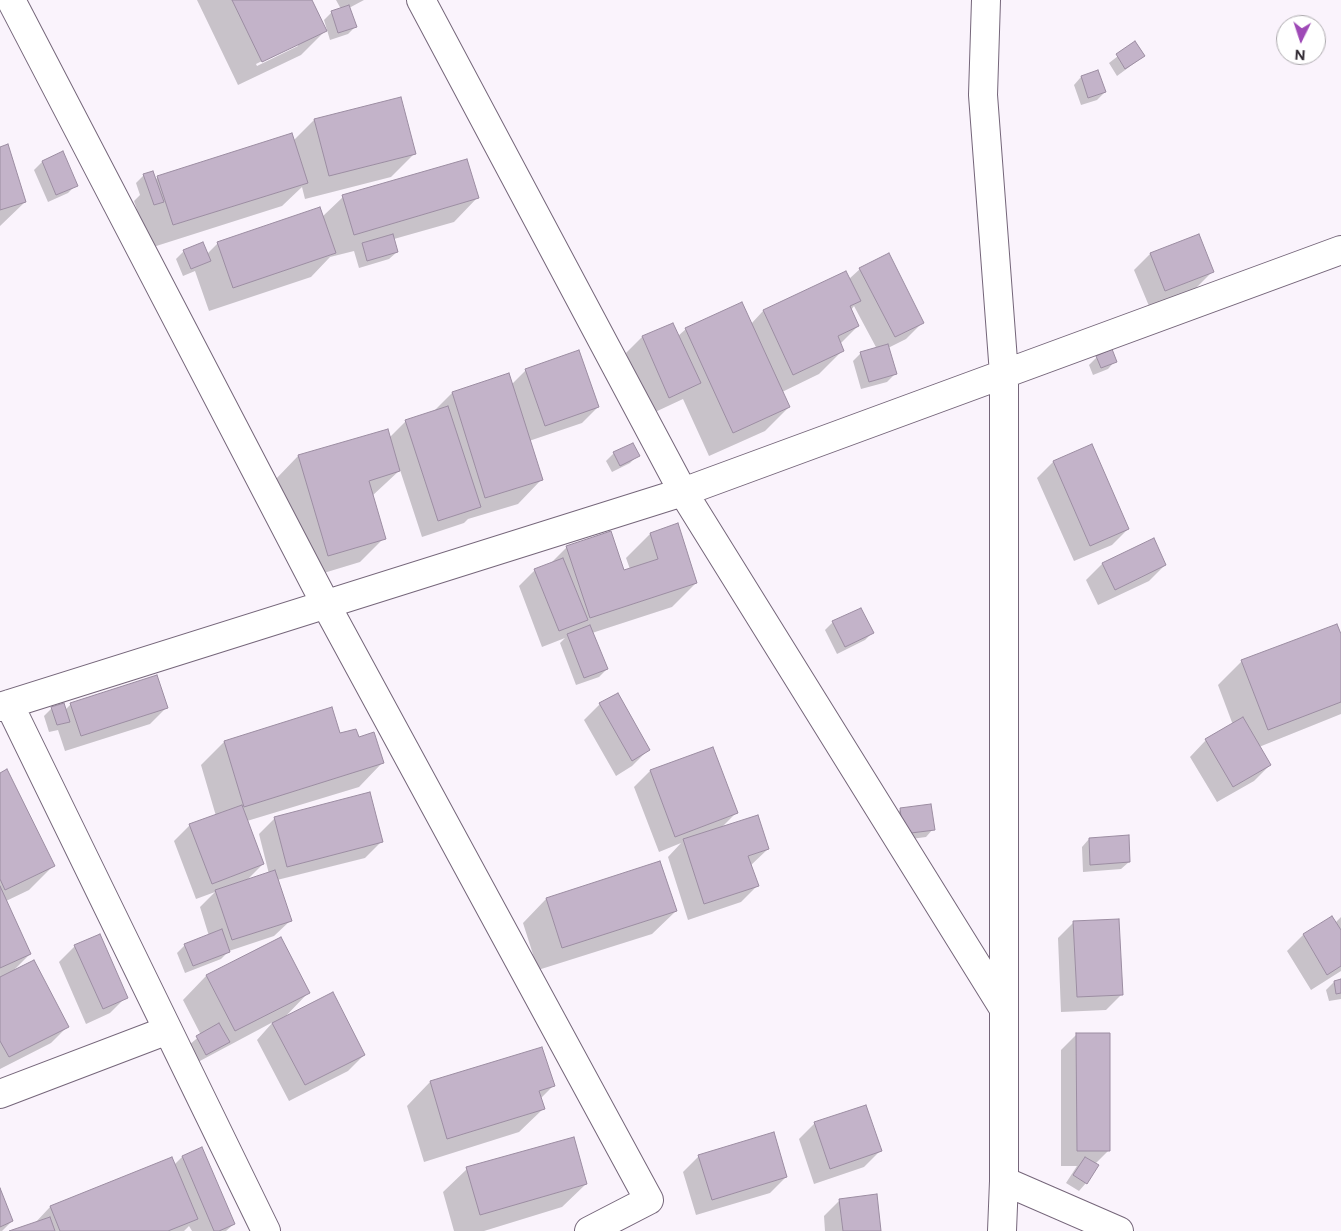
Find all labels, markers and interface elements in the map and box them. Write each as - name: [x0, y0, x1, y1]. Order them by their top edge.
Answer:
- north arrow: [1276, 15, 1326, 65]
- text: N: [1294, 46, 1306, 63]

